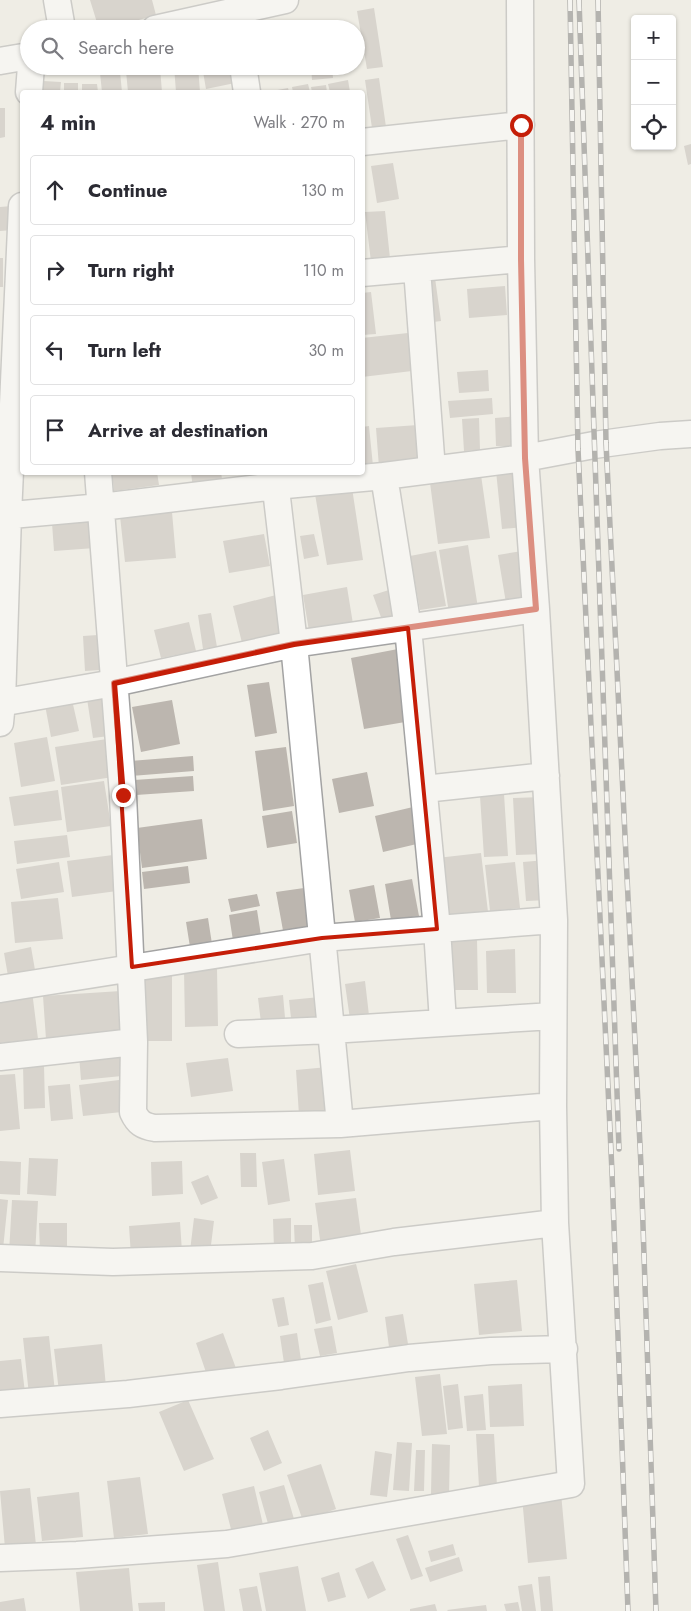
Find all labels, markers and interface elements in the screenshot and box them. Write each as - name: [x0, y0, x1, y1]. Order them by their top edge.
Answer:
- map controls: [631, 15, 676, 150]
- button: +: [631, 15, 676, 60]
- search box: [20, 20, 365, 75]
- icon: search: [38, 34, 66, 62]
- text: Search here: [78, 34, 174, 61]
- button: −: [631, 60, 676, 105]
- button: locate: [631, 105, 676, 150]
- text: 4 min: [40, 108, 96, 138]
- text: Walk · 270 m: [254, 111, 345, 134]
- route start: [510, 114, 533, 137]
- icon: ahead: [41, 176, 69, 204]
- text: Continue: [88, 177, 167, 204]
- text: 130 m: [301, 179, 344, 202]
- icon: right: [41, 256, 69, 284]
- text: Turn right: [88, 257, 174, 284]
- text: 110 m: [303, 259, 344, 282]
- icon: left: [41, 336, 69, 364]
- text: Turn left: [88, 337, 161, 364]
- text: 30 m: [308, 339, 344, 362]
- icon: arrive: [41, 416, 69, 444]
- text: Arrive at destination: [88, 417, 268, 444]
- route end: [112, 784, 135, 807]

